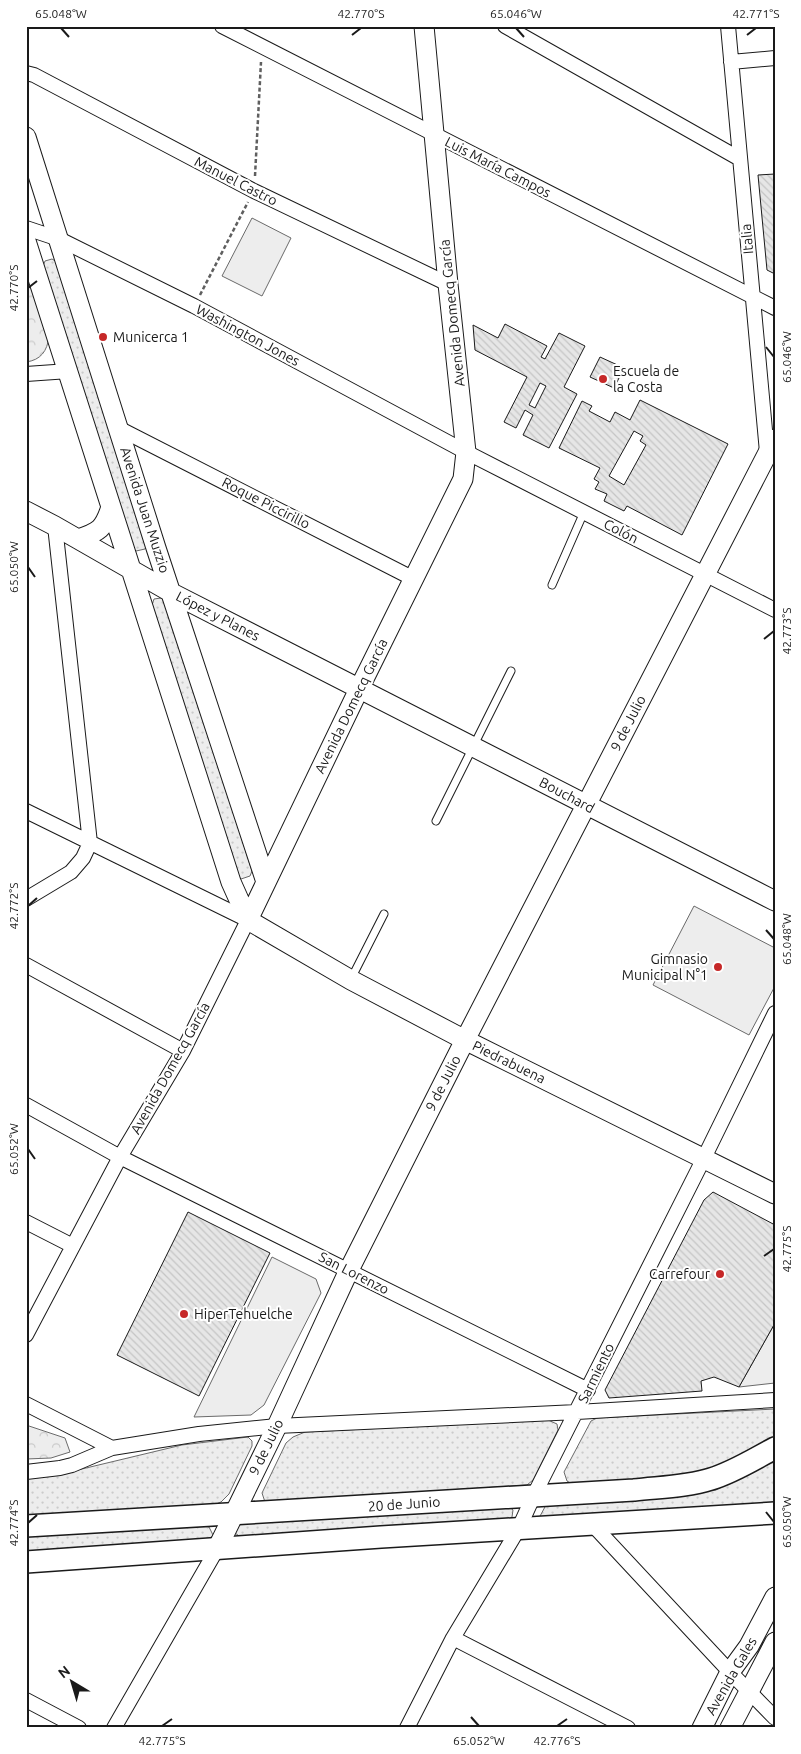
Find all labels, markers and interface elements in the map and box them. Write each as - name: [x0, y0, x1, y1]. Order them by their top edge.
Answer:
- text: 65.048°W: [35, 7, 87, 20]
- text: 42.770°S: [338, 7, 384, 20]
- text: 65.046°W: [490, 7, 542, 20]
- text: 42.771°S: [733, 7, 779, 20]
- street label: Luis María Campos: [442, 133, 554, 201]
- street label: Manuel Castro: [192, 153, 280, 209]
- street label: Italia: [738, 223, 756, 255]
- street label: Avenida Domecq García: [436, 239, 468, 387]
- text: 42.770°S: [7, 265, 20, 311]
- street label: Washington Jones: [193, 301, 303, 369]
- place label: Municerca 1: [113, 329, 189, 345]
- marker: Municerca 1: [97, 331, 109, 343]
- text: 65.046°W: [780, 331, 793, 383]
- place label: Escuela de la Costa: [613, 363, 679, 395]
- marker: Escuela de la Costa: [597, 373, 609, 385]
- street label: Avenida Juan Muzzio: [117, 445, 173, 575]
- street label: Roque Piccirillo: [219, 474, 313, 532]
- street label: Colón: [601, 516, 641, 546]
- text: 65.050°W: [7, 541, 20, 593]
- street label: López y Planes: [173, 588, 263, 644]
- text: 42.773°S: [780, 608, 793, 654]
- street label: Avenida Domecq García: [311, 636, 391, 776]
- street label: 9 de Julio: [607, 692, 649, 754]
- street label: Bouchard: [537, 774, 597, 816]
- text: 42.772°S: [7, 883, 20, 929]
- text: 65.048°W: [780, 913, 793, 965]
- place label: Gimnasio Municipal N°1: [622, 951, 708, 983]
- marker: Gimnasio Municipal N°1: [712, 961, 724, 973]
- street label: Avenida Domecq García: [127, 999, 213, 1137]
- street label: Piedrabuena: [470, 1037, 548, 1087]
- street label: 9 de Julio: [422, 1052, 464, 1114]
- text: 65.052°W: [7, 1123, 20, 1175]
- text: 42.775°S: [780, 1226, 793, 1272]
- street label: San Lorenzo: [316, 1248, 392, 1298]
- place label: Carrefour: [649, 1266, 711, 1282]
- marker: Carrefour: [714, 1268, 726, 1280]
- place label: HiperTehuelche: [194, 1306, 293, 1322]
- marker: HiperTehuelche: [178, 1308, 190, 1320]
- street label: Sarmiento: [575, 1340, 617, 1406]
- street label: 9 de Julio: [246, 1416, 286, 1478]
- street label: 20 de Junio: [367, 1493, 441, 1515]
- text: 65.050°W: [780, 1496, 793, 1548]
- text: 42.774°S: [7, 1500, 20, 1546]
- street label: Avenida Gales: [702, 1634, 760, 1718]
- north arrow: [48, 1656, 98, 1706]
- text: N: [55, 1662, 73, 1681]
- text: 42.775°S: [139, 1734, 185, 1747]
- text: 65.052°W: [453, 1734, 505, 1747]
- text: 42.776°S: [534, 1734, 580, 1747]

